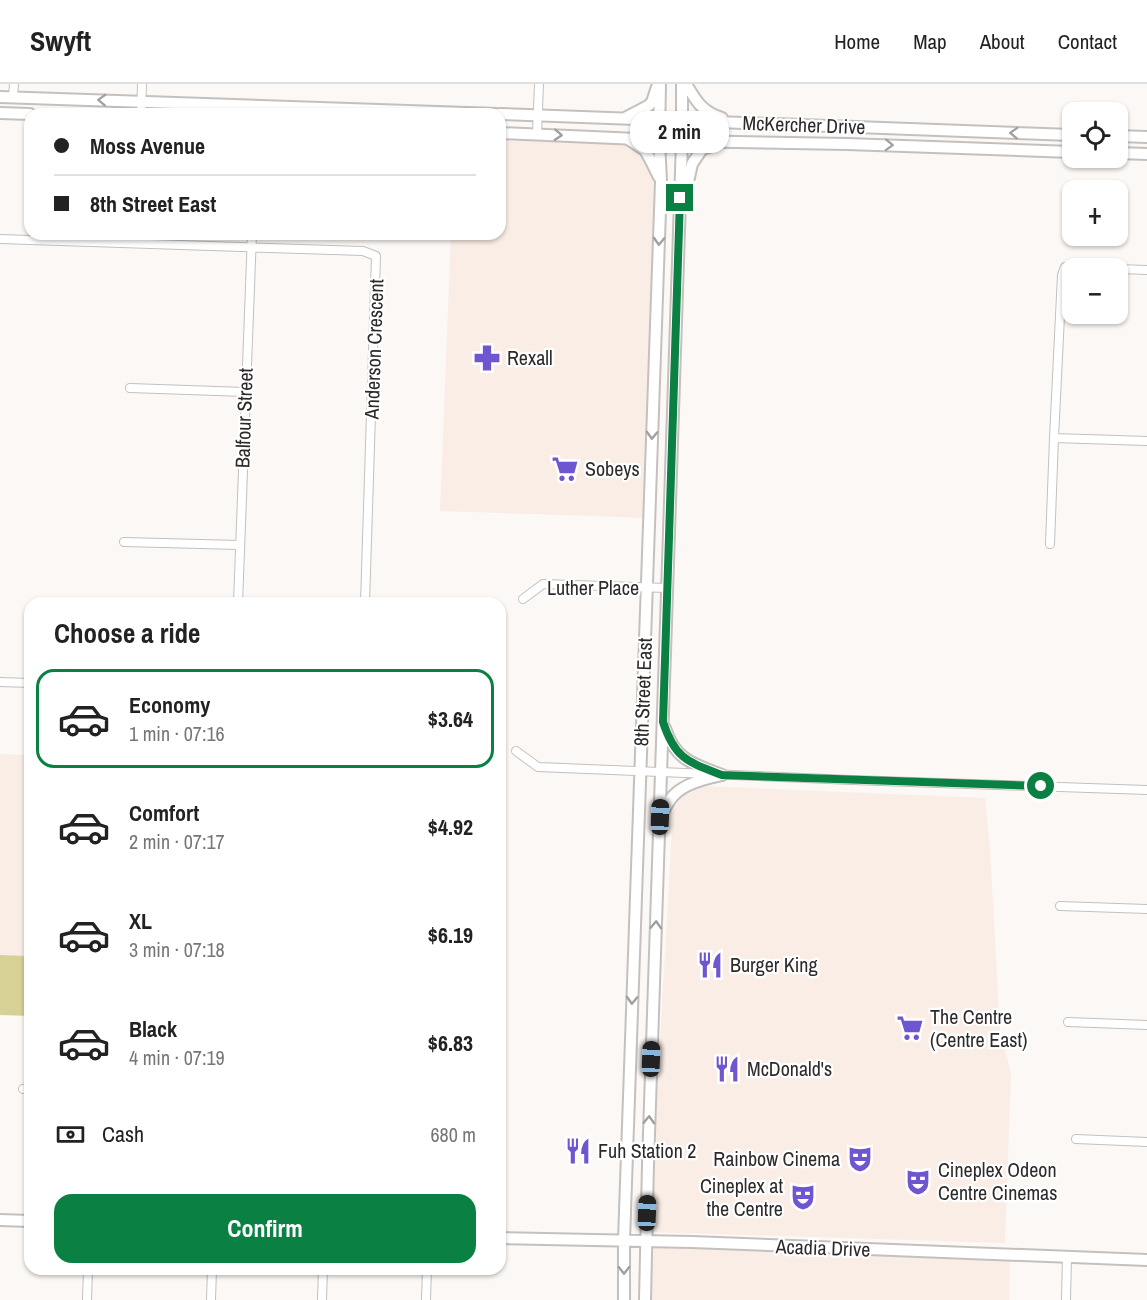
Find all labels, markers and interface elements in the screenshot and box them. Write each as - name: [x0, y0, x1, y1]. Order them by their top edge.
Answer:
- text: Swyft: [30, 22, 91, 60]
- text: Home: [834, 27, 880, 56]
- text: Map: [913, 27, 947, 56]
- text: About: [980, 27, 1025, 56]
- text: Contact: [1058, 27, 1117, 56]
- one-way arrow: [97, 93, 106, 106]
- map controls: [1062, 102, 1128, 324]
- button: locate: [1062, 102, 1128, 168]
- street label: McKercher Drive: [742, 109, 866, 140]
- callout: 2 min: [630, 111, 730, 153]
- text: 2 min: [658, 118, 701, 145]
- one-way arrow: [1010, 126, 1019, 139]
- one-way arrow: [553, 129, 562, 142]
- text: Moss Avenue: [90, 131, 205, 161]
- one-way arrow: [885, 139, 894, 152]
- button: +: [1062, 180, 1128, 246]
- route end: [666, 184, 693, 211]
- text: 8th Street East: [90, 189, 216, 219]
- one-way arrow: [652, 236, 665, 245]
- button: −: [1062, 258, 1128, 324]
- street label: Anderson Crescent: [358, 278, 389, 421]
- pharmacy icon: Rexall: [472, 343, 502, 373]
- place label: Rexall: [507, 344, 553, 371]
- street label: Balfour Street: [228, 367, 259, 469]
- one-way arrow: [646, 431, 658, 440]
- supermarket icon: Sobeys: [550, 454, 580, 484]
- place label: Sobeys: [585, 455, 640, 482]
- street label: Luther Place: [547, 574, 639, 601]
- text: Choose a ride: [54, 615, 200, 651]
- street label: 8th Street East: [627, 637, 658, 747]
- text: Economy: [129, 690, 210, 720]
- icon: car: [57, 692, 111, 746]
- text: $3.64: [428, 704, 473, 734]
- text: 1 min · 07:16: [129, 720, 225, 747]
- route start: [1027, 772, 1054, 799]
- text: Comfort: [129, 798, 199, 828]
- car: [650, 799, 670, 835]
- icon: car: [57, 800, 111, 854]
- text: $4.92: [428, 812, 473, 842]
- text: 2 min · 07:17: [129, 828, 225, 855]
- text: XL: [129, 906, 152, 936]
- icon: car: [57, 908, 111, 962]
- text: $6.19: [428, 920, 473, 950]
- one-way arrow: [649, 920, 662, 929]
- text: 3 min · 07:18: [129, 936, 225, 963]
- restaurant icon: Burger King: [695, 950, 725, 980]
- place label: Burger King: [730, 951, 818, 978]
- one-way arrow: [626, 996, 639, 1005]
- place label: The Centre (Centre East): [930, 1003, 1028, 1053]
- supermarket icon: The Centre (Centre East): [895, 1013, 925, 1043]
- text: Black: [129, 1014, 177, 1044]
- icon: car: [57, 1016, 111, 1070]
- text: $6.83: [428, 1028, 473, 1058]
- car: [641, 1041, 661, 1077]
- text: 4 min · 07:19: [129, 1044, 225, 1071]
- restaurant icon: McDonald's: [712, 1054, 742, 1084]
- place label: McDonald's: [747, 1055, 832, 1082]
- one-way arrow: [643, 1115, 656, 1124]
- icon: cash: [54, 1118, 87, 1151]
- text: Cash: [102, 1119, 144, 1149]
- text: 680 m: [430, 1121, 476, 1148]
- restaurant icon: Fuh Station 2: [563, 1136, 593, 1166]
- place label: Fuh Station 2: [598, 1137, 696, 1164]
- theatre icon: Rainbow Cinema: [845, 1144, 875, 1174]
- place label: Rainbow Cinema: [713, 1145, 840, 1172]
- place label: Cineplex Odeon Centre Cinemas: [938, 1156, 1057, 1206]
- theatre icon: Cineplex Odeon Centre Cinemas: [903, 1167, 933, 1197]
- place label: Cineplex at the Centre: [700, 1172, 783, 1222]
- theatre icon: Cineplex at the Centre: [788, 1182, 818, 1212]
- button: Confirm: [54, 1194, 476, 1263]
- car: [637, 1195, 657, 1231]
- street label: Acadia Drive: [774, 1232, 871, 1263]
- one-way arrow: [618, 1266, 630, 1275]

